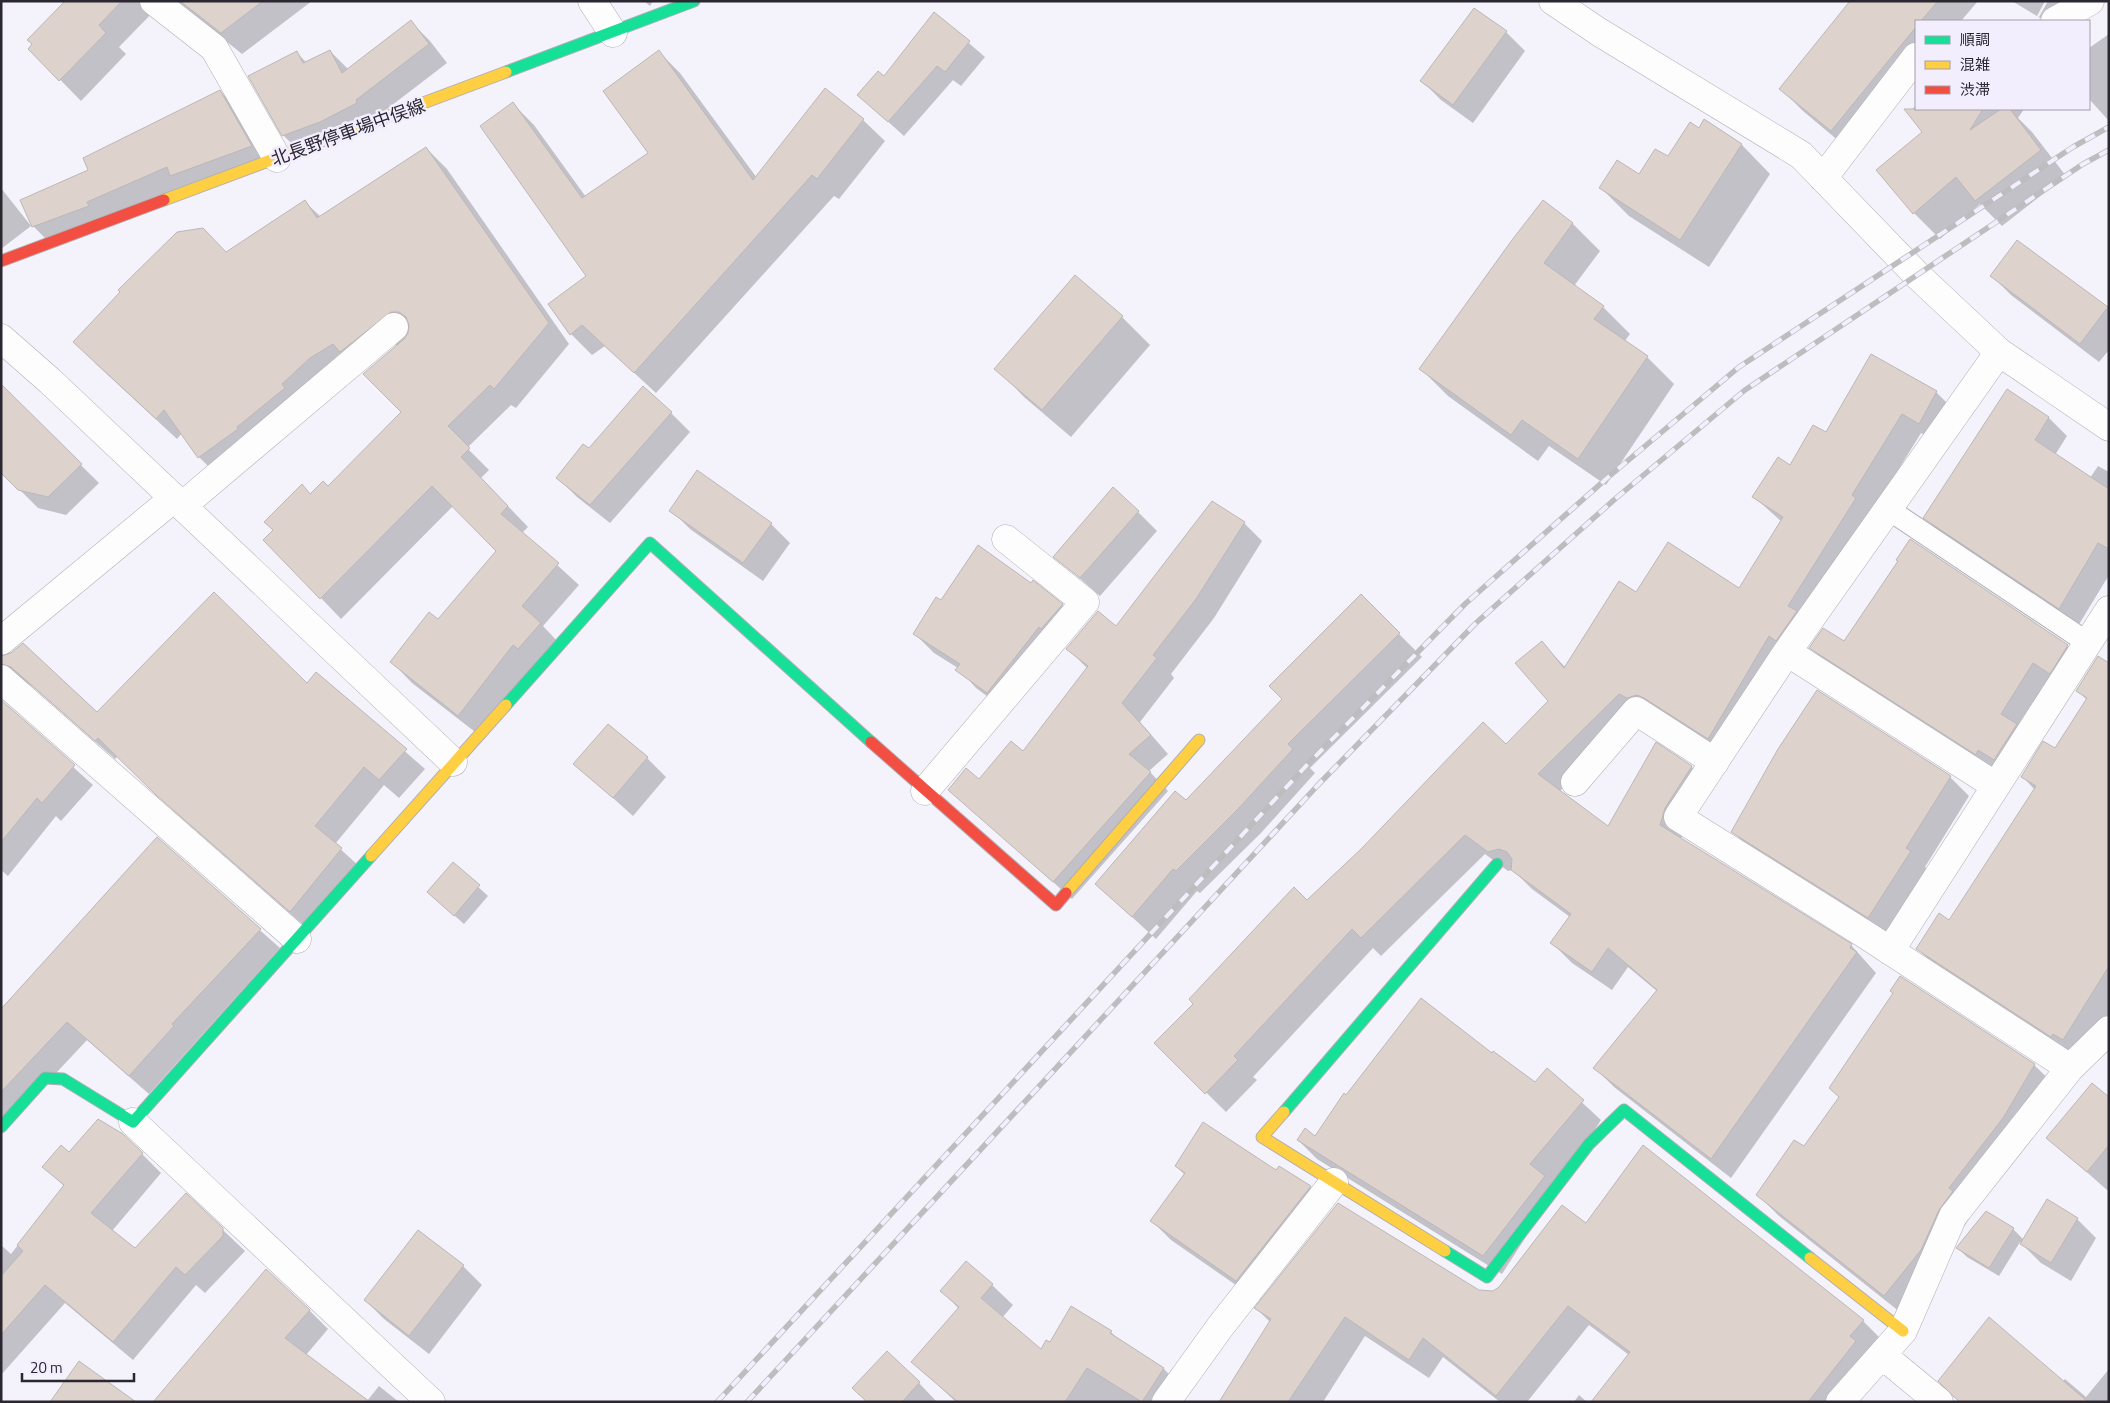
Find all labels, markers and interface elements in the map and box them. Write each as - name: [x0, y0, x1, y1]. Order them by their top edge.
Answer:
- legend: [1915, 20, 2090, 110]
- text: 順調: [1960, 28, 1990, 51]
- text: 混雑: [1960, 53, 1990, 76]
- text: 渋滞: [1960, 78, 1990, 101]
- street label: 北長野停車場中俣線: [267, 92, 429, 172]
- scale bar: [22, 1350, 135, 1382]
- text: 20 m: [30, 1356, 63, 1379]

